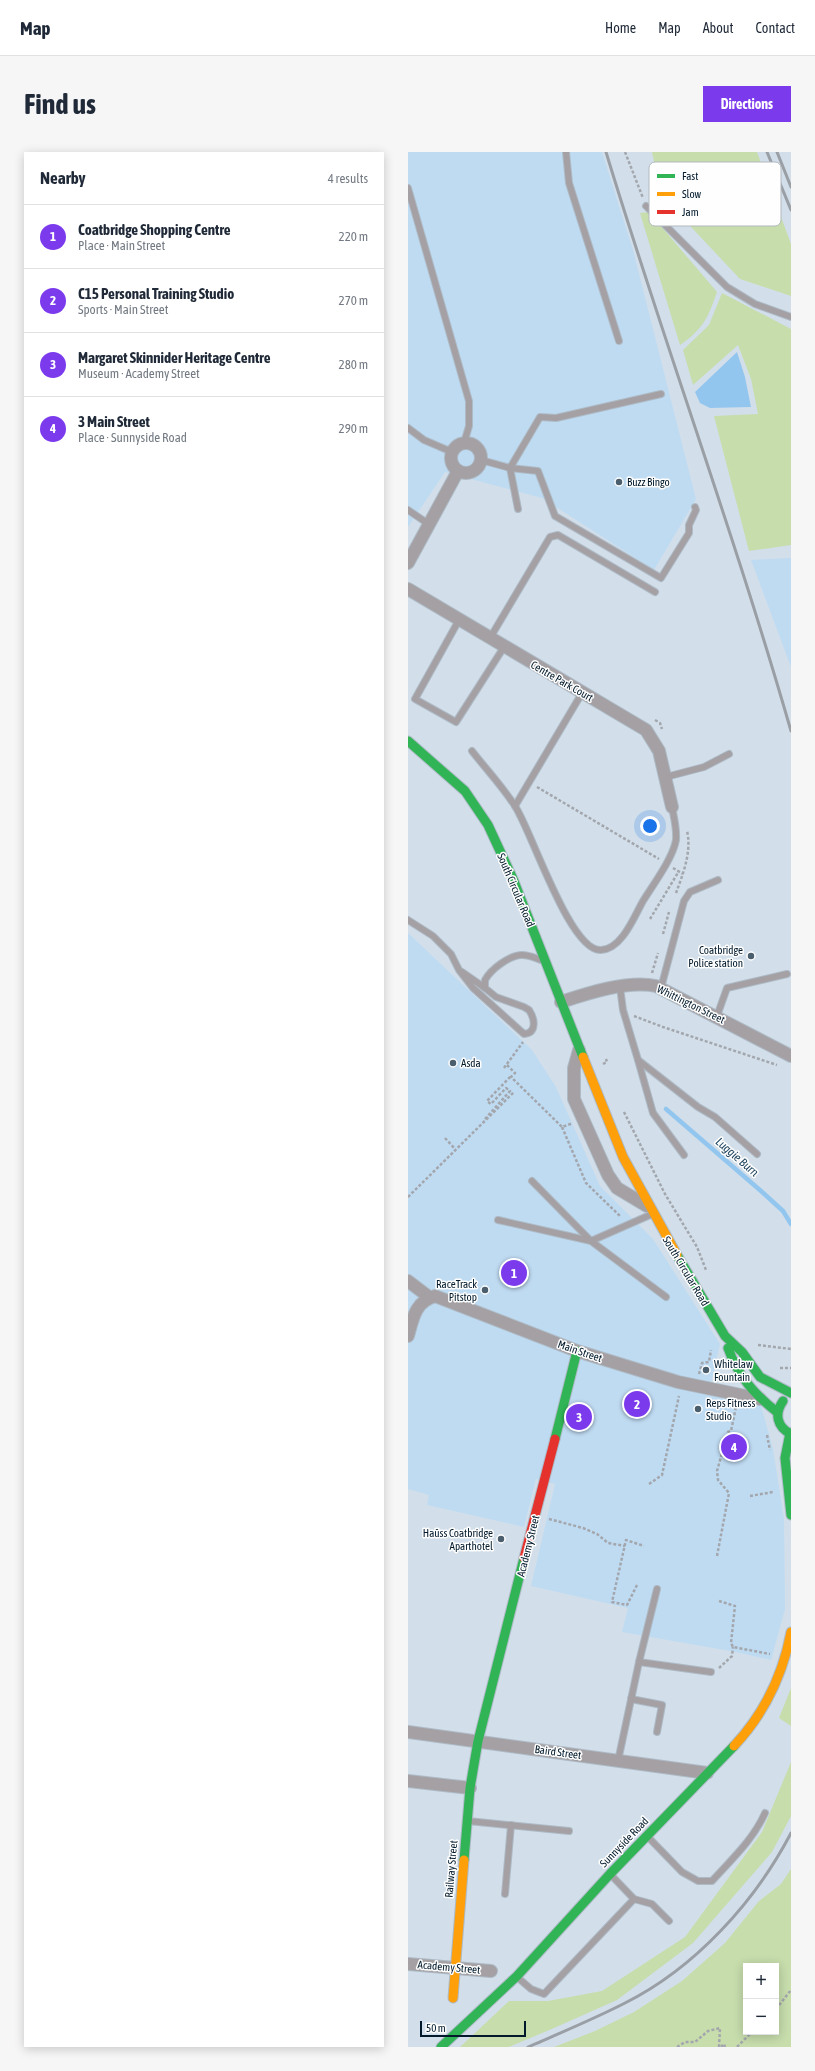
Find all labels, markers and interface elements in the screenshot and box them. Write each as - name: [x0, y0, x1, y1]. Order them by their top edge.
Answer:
- text: Map: [20, 17, 51, 39]
- text: Home: [605, 20, 636, 36]
- text: Map: [658, 20, 681, 36]
- text: About: [703, 20, 734, 36]
- text: Contact: [756, 20, 795, 36]
- button: Directions: [703, 86, 791, 122]
- text: Find us: [24, 88, 96, 120]
- legend: [649, 162, 781, 226]
- text: Nearby: [40, 168, 86, 188]
- text: Fast: [682, 170, 698, 182]
- text: 4 results: [328, 171, 368, 186]
- text: Slow: [682, 188, 701, 200]
- text: Jam: [682, 206, 699, 218]
- text: Coatbridge Shopping Centre: [78, 221, 231, 238]
- text: 1: [50, 229, 56, 244]
- text: 220 m: [339, 229, 368, 244]
- text: Place · Main Street: [78, 238, 165, 253]
- text: C15 Personal Training Studio: [78, 285, 234, 302]
- text: 2: [50, 293, 56, 308]
- text: 270 m: [339, 293, 368, 308]
- text: Sports · Main Street: [78, 302, 168, 317]
- text: Margaret Skinnider Heritage Centre: [78, 349, 271, 366]
- text: 3: [50, 357, 56, 372]
- text: 280 m: [339, 357, 368, 372]
- text: Museum · Academy Street: [78, 366, 200, 381]
- text: 3 Main Street: [78, 413, 150, 430]
- text: 4: [50, 421, 56, 436]
- text: 290 m: [339, 421, 368, 436]
- text: Place · Sunnyside Road: [78, 430, 187, 445]
- place label: Buzz Bingo: [627, 476, 670, 488]
- marker: Buzz Bingo: [614, 477, 624, 487]
- street label: Centre Park Court: [529, 658, 595, 704]
- your location: [640, 816, 660, 836]
- street label: South Circular Road: [495, 851, 537, 929]
- place label: Coatbridge Police station: [688, 944, 743, 969]
- marker: Coatbridge Police station: [746, 951, 756, 961]
- street label: Whittington Street: [655, 982, 727, 1026]
- place label: Asda: [461, 1057, 481, 1069]
- marker: Asda: [448, 1058, 458, 1068]
- water label: Luggie Burn: [713, 1135, 761, 1180]
- street label: South Circular Road: [661, 1234, 711, 1308]
- pin: 1: [501, 1258, 527, 1288]
- place label: RaceTrack Pitstop: [436, 1278, 477, 1303]
- marker: RaceTrack Pitstop: [480, 1285, 490, 1295]
- street label: Main Street: [556, 1338, 604, 1364]
- place label: Whitelaw Fountain: [714, 1358, 753, 1383]
- marker: Whitelaw Fountain: [701, 1365, 711, 1375]
- pin: 2: [624, 1389, 650, 1419]
- place label: Reps Fitness Studio: [706, 1397, 755, 1422]
- pin: 3: [566, 1402, 592, 1432]
- marker: Reps Fitness Studio: [693, 1404, 703, 1414]
- pin: 4: [721, 1432, 747, 1462]
- street label: Academy Street: [515, 1514, 541, 1578]
- place label: Haŭss Coatbridge Aparthotel: [423, 1527, 493, 1552]
- marker: Haŭss Coatbridge Aparthotel: [496, 1534, 506, 1544]
- street label: Baird Street: [534, 1743, 582, 1761]
- street label: Sunnyside Road: [597, 1815, 651, 1869]
- street label: Railway Street: [443, 1840, 459, 1898]
- street label: Academy Street: [417, 1958, 481, 1976]
- map controls: [743, 1963, 779, 2035]
- button: +: [743, 1963, 779, 1999]
- button: −: [743, 1999, 779, 2035]
- scale bar: [420, 2019, 526, 2038]
- text: 50 m: [426, 2022, 446, 2034]

